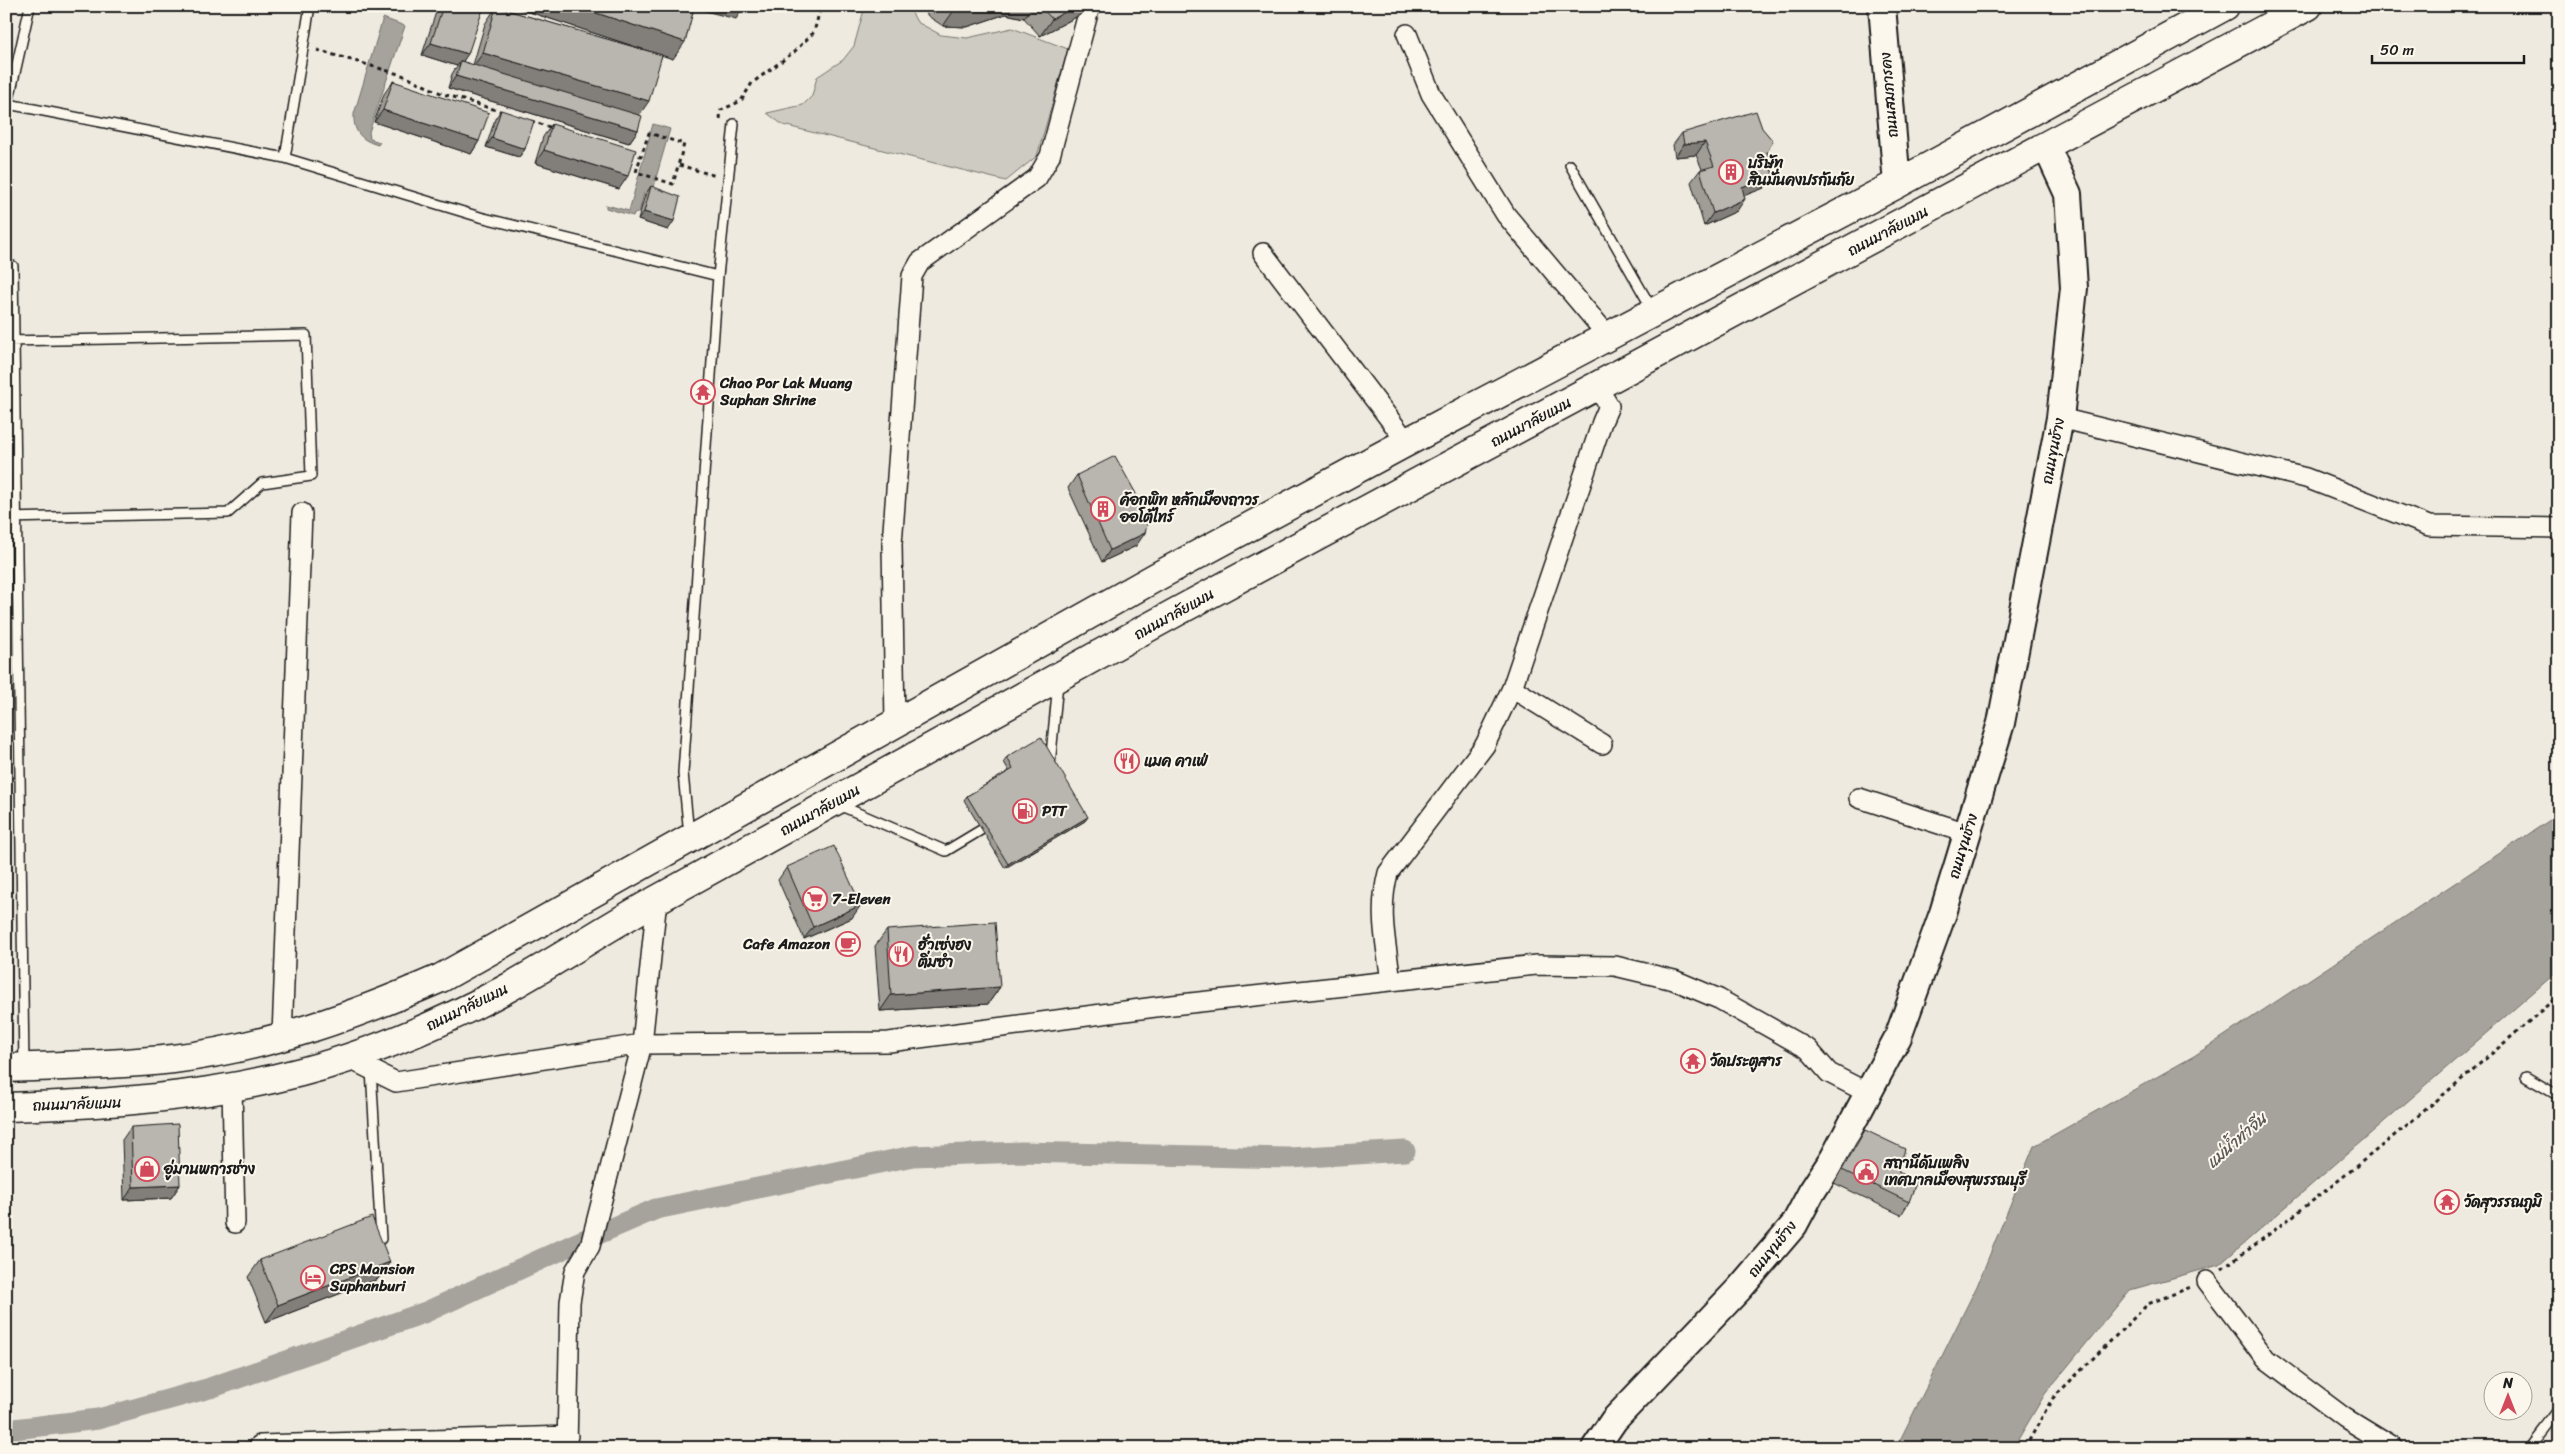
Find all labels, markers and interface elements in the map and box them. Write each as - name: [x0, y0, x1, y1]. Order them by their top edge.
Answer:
- scale bar: [2372, 32, 2525, 64]
- text: 50 m: [2380, 37, 2415, 63]
- street label: ถนนสมภารคง: [1872, 51, 1906, 139]
- place label: บริษัท สินมั่นคงปรกันภัย: [1747, 150, 1854, 193]
- building icon: บริษัท สินมั่นคงปรกันภัย: [1718, 159, 1744, 185]
- street label: ถนนมาลัยแมน: [1843, 199, 1933, 263]
- place label: Chao Por Lak Muang Suphan Shrine: [719, 370, 853, 413]
- temple icon: Chao Por Lak Muang Suphan Shrine: [690, 379, 716, 405]
- street label: ถนนมาลัยแมน: [1486, 390, 1576, 454]
- street label: ถนนขุนช้าง: [2034, 415, 2072, 487]
- place label: ค้อกพิท หลักเมืองถาวร ออโต้ไทร์: [1119, 487, 1260, 530]
- building icon: ค้อกพิท หลักเมืองถาวร ออโต้ไทร์: [1090, 496, 1116, 522]
- street label: ถนนมาลัยแมน: [1129, 581, 1219, 647]
- restaurant icon: แมค คาเฟ่: [1114, 748, 1140, 774]
- place label: แมค คาเฟ่: [1144, 748, 1209, 774]
- street label: ถนนมาลัยแมน: [775, 777, 865, 843]
- fuel station icon: PTT: [1012, 798, 1038, 824]
- place label: PTT: [1042, 798, 1068, 824]
- street label: ถนนขุนช้าง: [1941, 810, 1985, 882]
- supermarket icon: 7-Eleven: [802, 886, 828, 912]
- place label: 7-Eleven: [832, 886, 892, 912]
- place label: Cafe Amazon: [742, 931, 831, 957]
- cafe icon: Cafe Amazon: [835, 931, 861, 957]
- place label: ฮั่วเซ่งฮง ติ่มซำ: [917, 932, 971, 975]
- restaurant icon: ฮั่วเซ่งฮง ติ่มซำ: [888, 941, 914, 967]
- street label: ถนนมาลัยแมน: [421, 976, 513, 1038]
- temple icon: วัดประตูสาร: [1680, 1048, 1706, 1074]
- place label: วัดประตูสาร: [1710, 1048, 1783, 1074]
- street label: ถนนมาลัยแมน: [32, 1089, 122, 1119]
- water label: แม่น้ำท่าจีน: [2199, 1104, 2275, 1175]
- place label: สถานีดับเพลิง เทศบาลเมืองสุพรรณบุรี: [1883, 1150, 2028, 1193]
- shop icon: อู่มานพการช่าง: [134, 1156, 160, 1182]
- place label: อู่มานพการช่าง: [163, 1156, 255, 1182]
- public building icon: สถานีดับเพลิง เทศบาลเมืองสุพรรณบุรี: [1853, 1159, 1879, 1185]
- temple icon: วัดสุวรรณภูมิ: [2434, 1189, 2460, 1215]
- place label: วัดสุวรรณภูมิ: [2464, 1189, 2543, 1215]
- street label: ถนนขุนช้าง: [1741, 1215, 1803, 1283]
- place label: CPS Mansion Suphanburi: [329, 1256, 415, 1299]
- hotel icon: CPS Mansion Suphanburi: [300, 1265, 326, 1291]
- text: N: [2502, 1371, 2513, 1396]
- north arrow: [2482, 1372, 2532, 1422]

